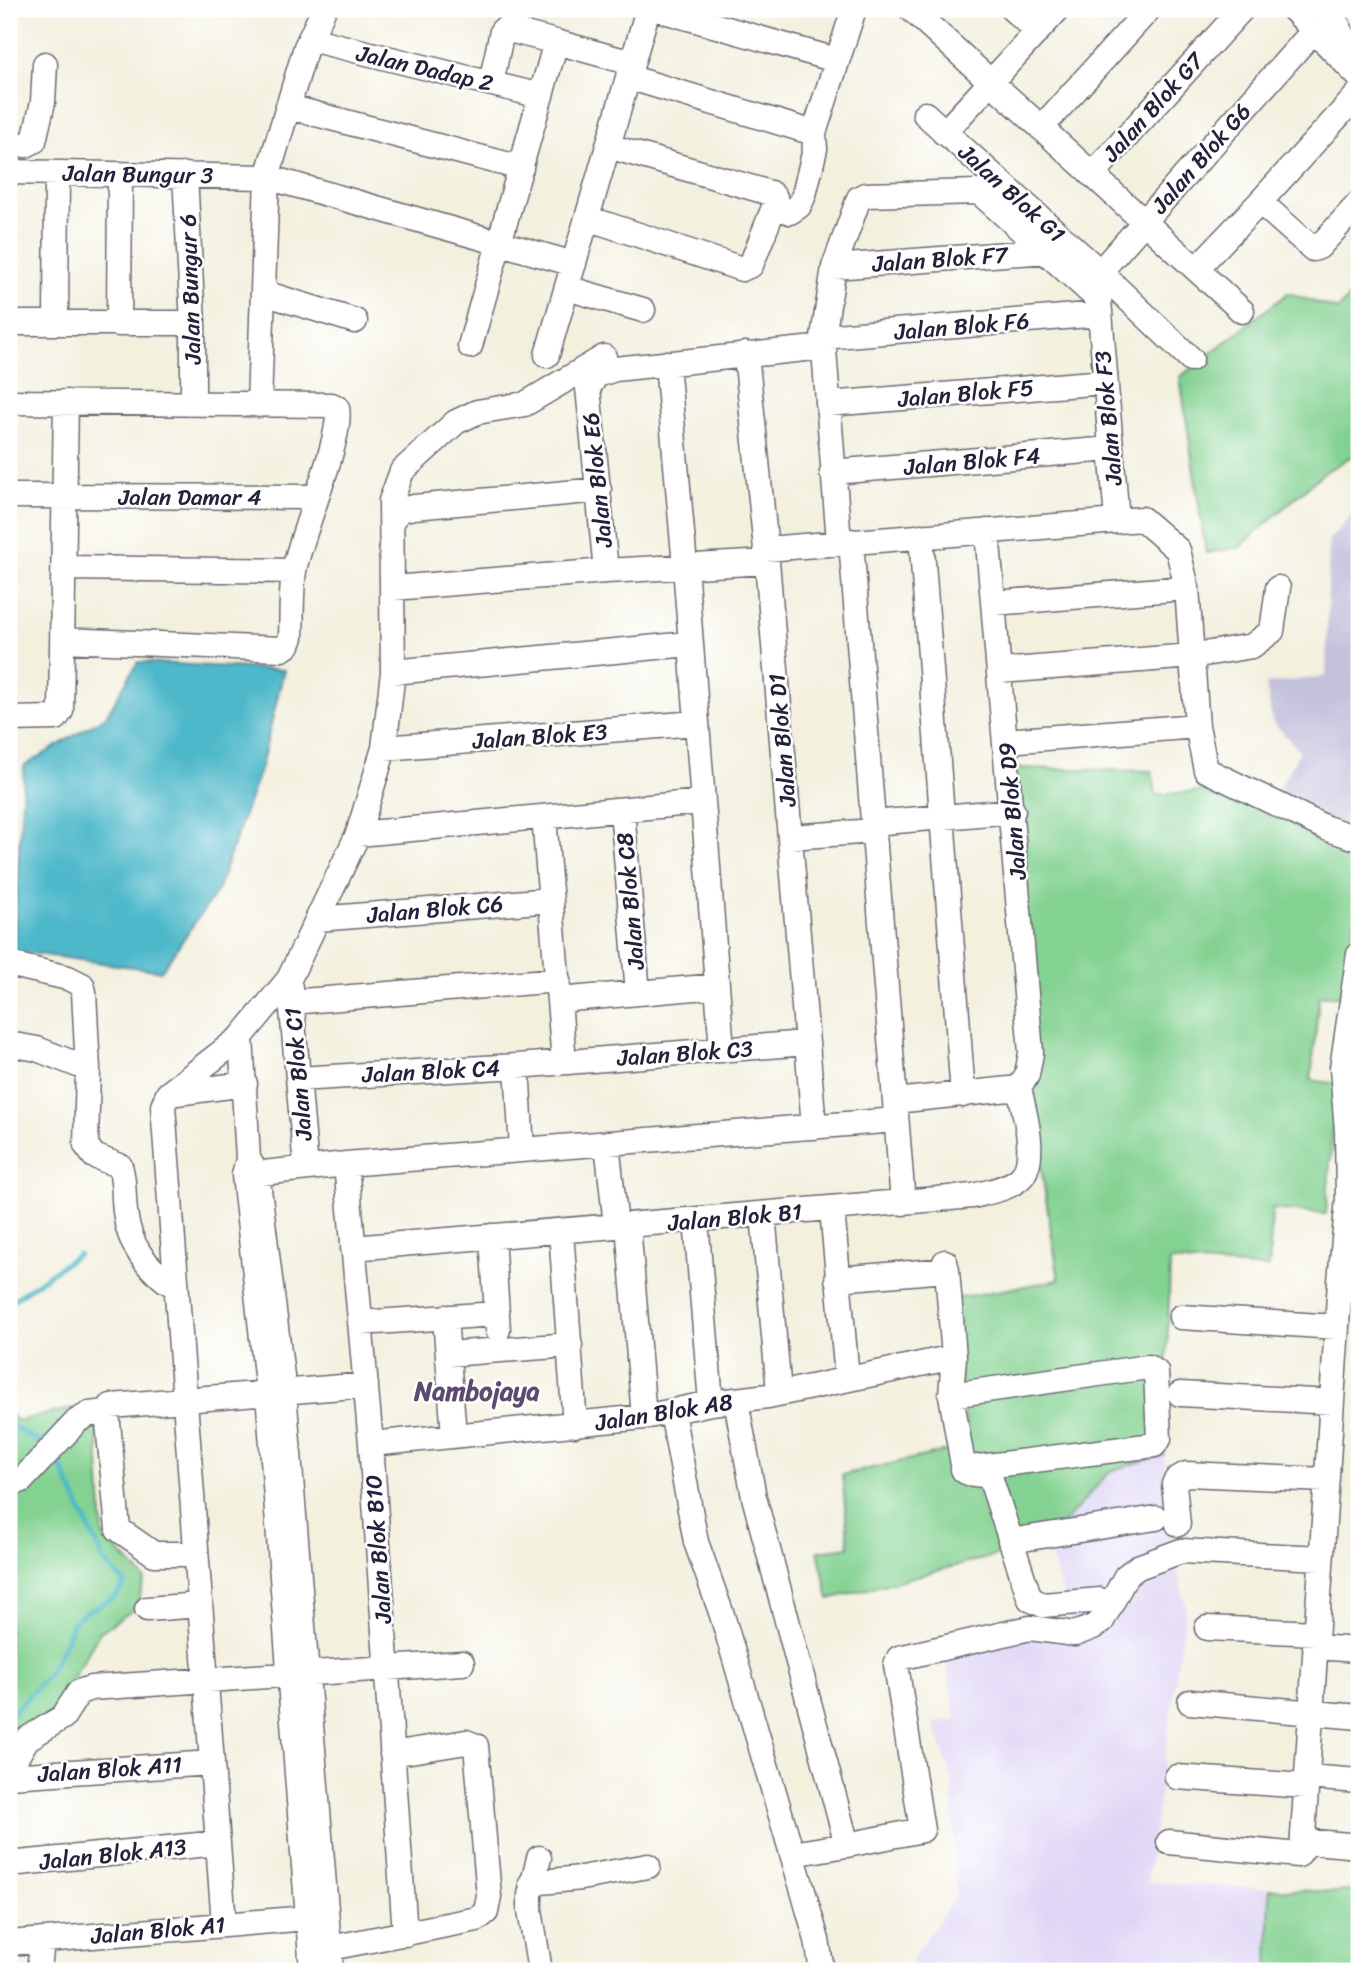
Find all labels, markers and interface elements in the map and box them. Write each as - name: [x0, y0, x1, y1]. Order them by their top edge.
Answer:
- street label: Jalan Dadap 2: [351, 33, 497, 104]
- street label: Jalan Blok G7: [1092, 41, 1216, 173]
- street label: Jalan Blok G6: [1140, 93, 1262, 224]
- street label: Jalan Blok G1: [947, 133, 1075, 253]
- street label: Jalan Bungur 3: [61, 153, 214, 196]
- street label: Jalan Bungur 6: [167, 213, 214, 366]
- street label: Jalan Blok F7: [870, 234, 1011, 285]
- street label: Jalan Blok F6: [892, 300, 1031, 353]
- street label: Jalan Blok F3: [1082, 349, 1135, 488]
- street label: Jalan Blok F5: [895, 367, 1036, 420]
- street label: Jalan Blok E6: [570, 410, 625, 550]
- street label: Jalan Blok F4: [901, 435, 1042, 488]
- street label: Jalan Damar 4: [117, 477, 262, 518]
- street label: Jalan Blok D1: [756, 672, 809, 809]
- street label: Jalan Blok E3: [470, 711, 609, 762]
- street label: Jalan Blok D9: [986, 741, 1039, 882]
- street label: Jalan Blok C8: [604, 831, 657, 972]
- street label: Jalan Blok C6: [364, 883, 505, 936]
- street label: Jalan Blok C1: [272, 1006, 325, 1143]
- street label: Jalan Blok C3: [615, 1028, 755, 1079]
- street label: Jalan Blok C4: [360, 1047, 501, 1096]
- street label: Jalan Blok B1: [665, 1191, 804, 1244]
- district label: Nambojaya: [413, 1368, 540, 1414]
- street label: Jalan Blok A8: [591, 1381, 736, 1444]
- street label: Jalan Blok B10: [353, 1473, 404, 1626]
- street label: Jalan Blok A11: [36, 1744, 184, 1795]
- street label: Jalan Blok A13: [37, 1826, 189, 1883]
- street label: Jalan Blok A1: [88, 1904, 227, 1957]

